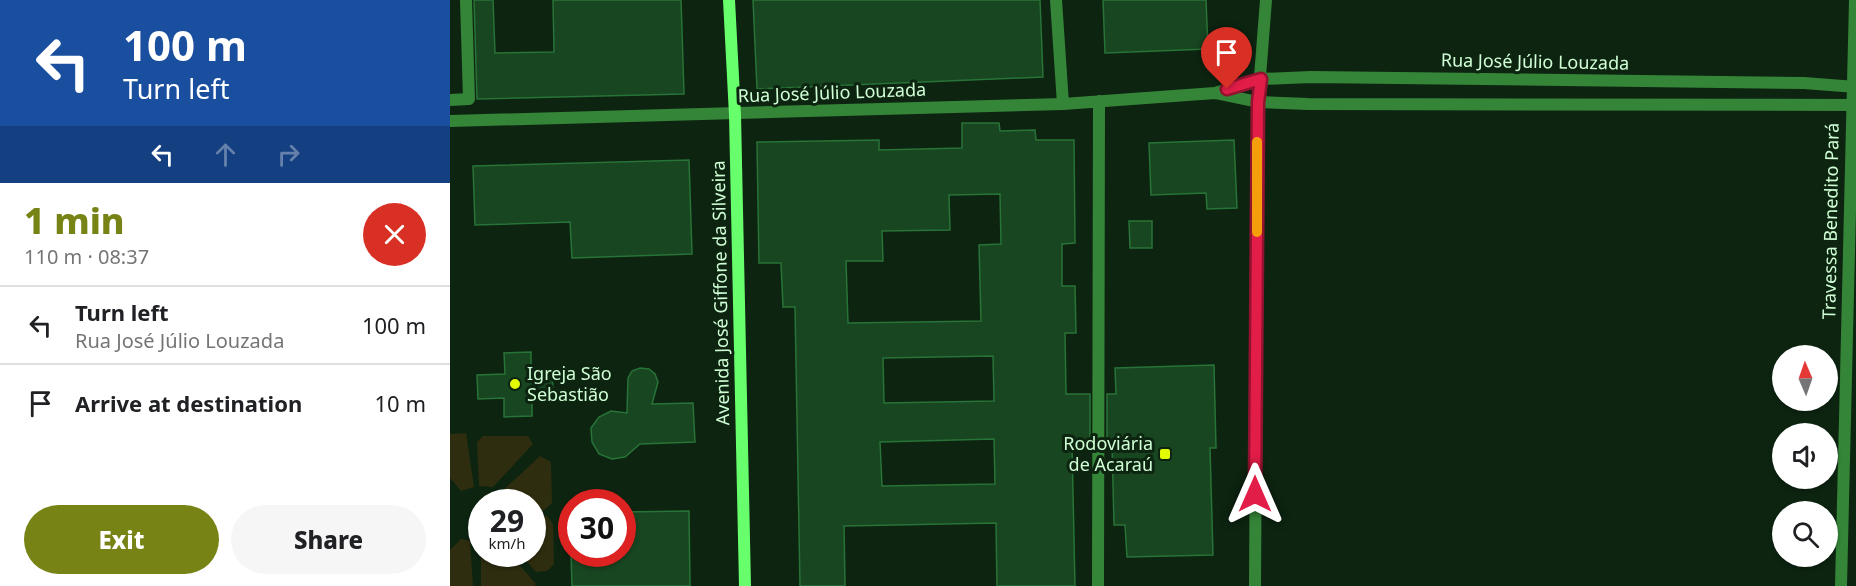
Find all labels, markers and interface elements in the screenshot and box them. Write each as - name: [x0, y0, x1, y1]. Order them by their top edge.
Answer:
- text: 100 m: [123, 16, 247, 73]
- icon: left: [24, 24, 102, 102]
- pin: [1201, 27, 1252, 89]
- icon: arrive: [1210, 36, 1243, 69]
- street label: Rua José Júlio Louzada: [1441, 47, 1629, 75]
- text: Turn left: [123, 70, 229, 107]
- street label: Rua José Júlio Louzada: [737, 77, 927, 107]
- street label: Travessa Benedito Pará: [1816, 122, 1844, 320]
- icon: left: [146, 138, 179, 171]
- icon: ahead: [209, 138, 242, 171]
- icon: right: [272, 138, 305, 171]
- street label: Avenida José Giffone da Silveira: [706, 160, 734, 426]
- text: 1 min: [24, 196, 125, 245]
- button: close: [363, 203, 426, 266]
- text: 110 m · 08:37: [24, 243, 149, 270]
- text: Turn left: [75, 297, 169, 327]
- icon: left: [24, 309, 57, 342]
- text: 100 m: [362, 310, 426, 340]
- text: Rua José Júlio Louzada: [75, 327, 284, 354]
- north arrow: [1772, 345, 1838, 411]
- map controls: [1772, 345, 1838, 567]
- place label: Igreja São Sebastião: [527, 361, 612, 406]
- marker: Igreja São Sebastião: [508, 377, 522, 391]
- icon: arrive: [24, 387, 57, 420]
- text: Arrive at destination: [75, 388, 302, 418]
- text: 10 m: [375, 388, 426, 418]
- button: sound: [1772, 423, 1838, 489]
- place label: Rodoviária de Acaraú: [1063, 431, 1153, 476]
- marker: Rodoviária de Acaraú: [1158, 447, 1172, 461]
- position arrow: [1223, 462, 1287, 526]
- speed limit sign: 30: [558, 489, 636, 567]
- text: 29: [490, 500, 524, 541]
- button: search: [1772, 501, 1838, 567]
- button: Exit: [24, 505, 219, 574]
- button: Share: [231, 505, 426, 574]
- text: km/h: [489, 533, 525, 553]

